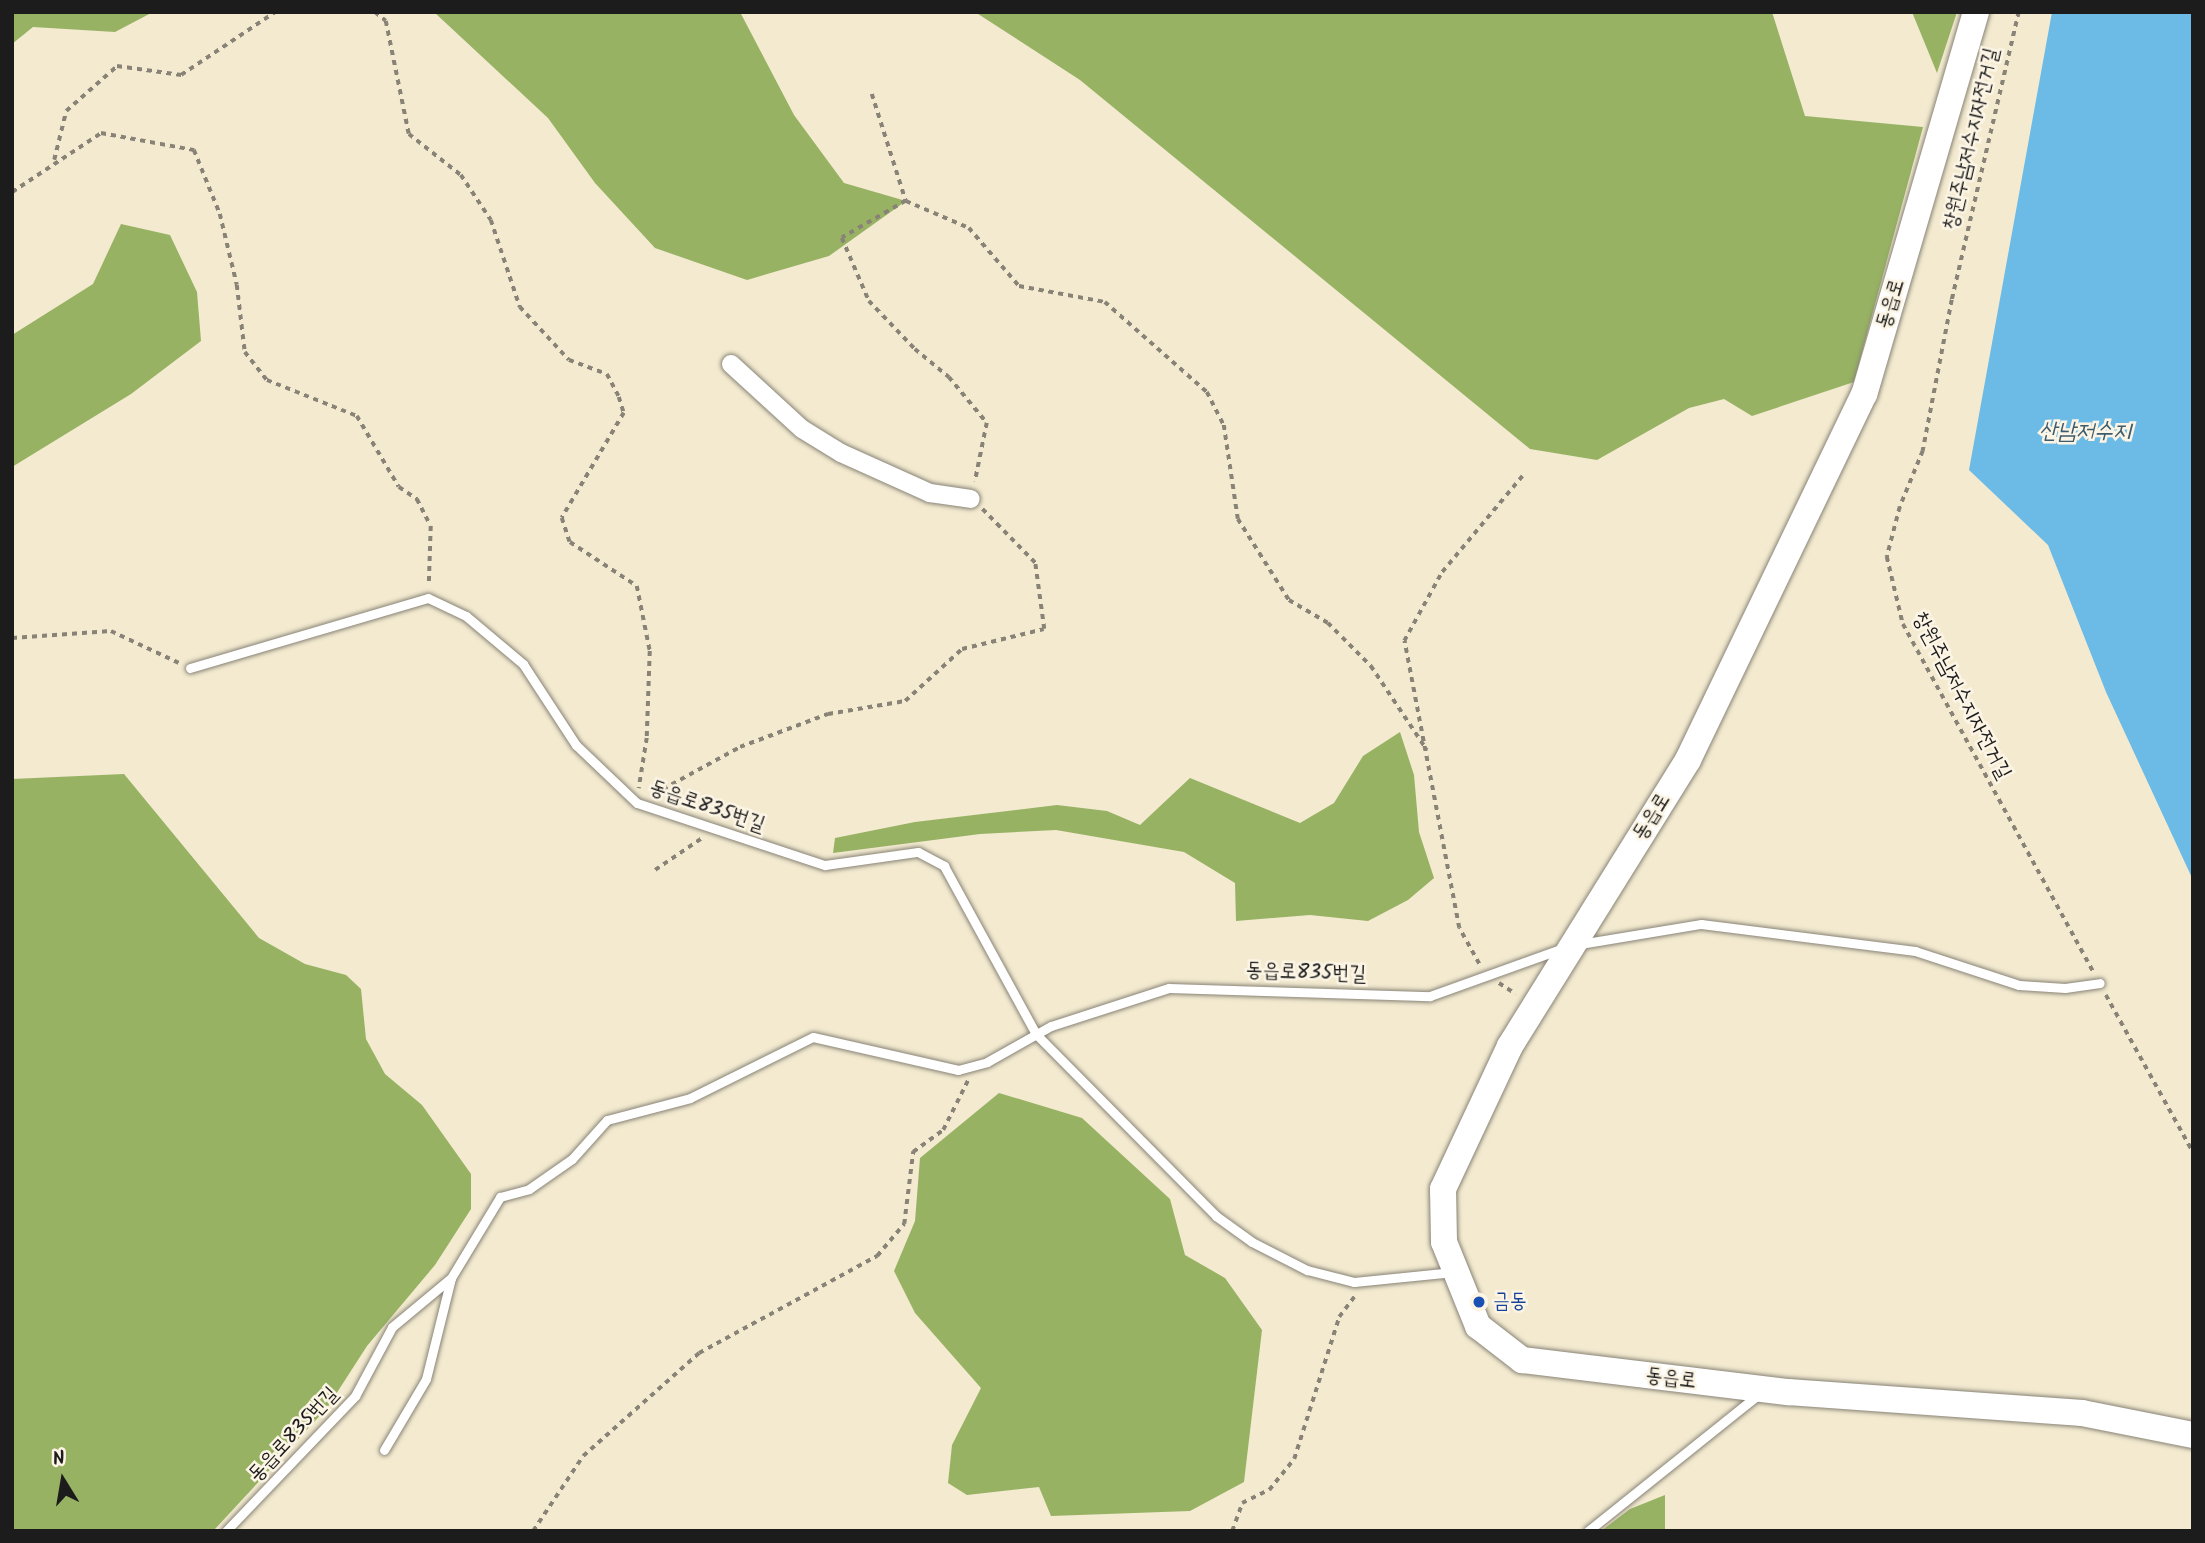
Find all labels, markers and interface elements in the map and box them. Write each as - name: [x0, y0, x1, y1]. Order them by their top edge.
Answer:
- street label: 창원주남저수지자전거길: [1939, 46, 2005, 232]
- street label: 동읍로: [1872, 276, 1910, 332]
- water label: 산남저수지: [2039, 418, 2131, 446]
- street label: 창원주남저수지자전거길: [1906, 608, 2016, 784]
- street label: 동읍로835번길: [646, 775, 768, 839]
- street label: 동읍로: [1628, 789, 1676, 845]
- street label: 동읍로835번길: [1245, 958, 1367, 988]
- place label: 금동: [1493, 1289, 1527, 1315]
- marker: 금동: [1471, 1294, 1487, 1310]
- street label: 동읍로: [1644, 1363, 1698, 1395]
- street label: 동읍로835번길: [244, 1382, 344, 1488]
- text: N: [50, 1444, 68, 1475]
- north arrow: [28, 1445, 98, 1515]

